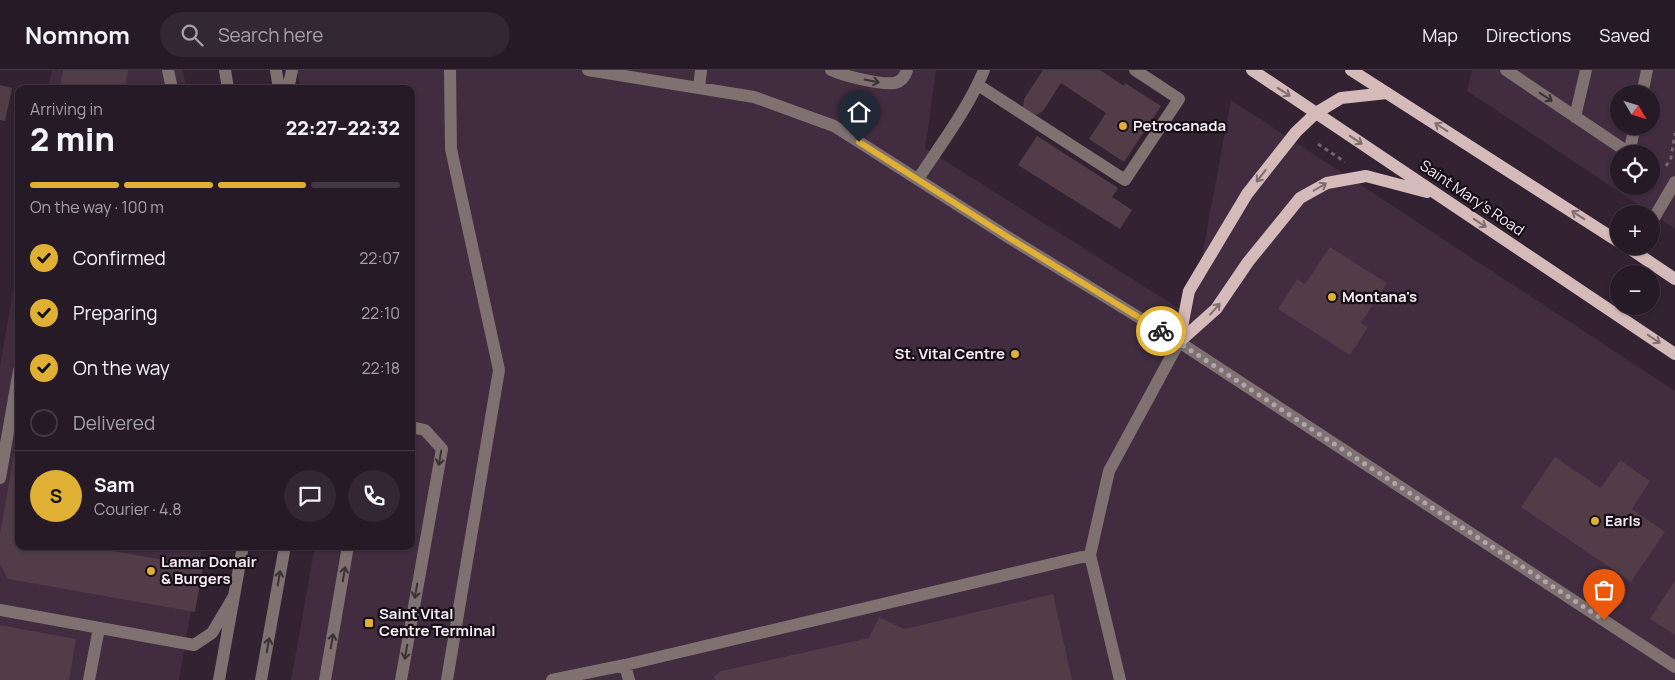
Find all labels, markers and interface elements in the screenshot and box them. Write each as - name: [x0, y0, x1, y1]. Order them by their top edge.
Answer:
- search box: [160, 12, 510, 57]
- text: Nomnom: [25, 18, 130, 51]
- icon: search: [178, 21, 206, 49]
- text: Search here: [218, 22, 323, 48]
- text: Map: [1422, 23, 1458, 47]
- text: Directions: [1486, 23, 1571, 47]
- text: Saved: [1599, 23, 1650, 47]
- one-way arrow: [864, 76, 880, 86]
- north arrow: [1610, 85, 1660, 135]
- map controls: [1610, 85, 1660, 315]
- one-way arrow: [1277, 86, 1291, 97]
- pin: [838, 91, 880, 142]
- one-way arrow: [1539, 92, 1553, 102]
- text: Arriving in: [30, 98, 103, 120]
- icon: home: [845, 98, 873, 126]
- text: 22:27–22:32: [286, 115, 400, 141]
- place label: Petrocanada: [1133, 115, 1226, 136]
- text: 2 min: [30, 117, 115, 161]
- marker: Petrocanada: [1117, 120, 1129, 132]
- one-way arrow: [1435, 122, 1449, 132]
- one-way arrow: [1349, 135, 1363, 145]
- button: locate: [1610, 145, 1660, 195]
- street label: Saint Mary's Road: [1416, 155, 1529, 240]
- one-way arrow: [1256, 169, 1267, 182]
- one-way arrow: [1312, 182, 1326, 192]
- text: On the way · 100 m: [30, 196, 164, 218]
- button: +: [1610, 205, 1660, 255]
- one-way arrow: [1571, 210, 1585, 220]
- one-way arrow: [1473, 218, 1487, 228]
- icon: check: [30, 244, 58, 272]
- text: Confirmed: [73, 245, 166, 271]
- text: 22:07: [359, 247, 400, 269]
- button: −: [1610, 265, 1660, 315]
- place label: Montana's: [1342, 286, 1417, 307]
- marker: Montana's: [1326, 291, 1338, 303]
- icon: check: [30, 299, 58, 327]
- text: Preparing: [73, 300, 158, 326]
- text: 22:10: [361, 302, 400, 324]
- one-way arrow: [1209, 303, 1220, 316]
- courier: [1136, 306, 1186, 356]
- icon: bike: [1147, 317, 1175, 345]
- one-way arrow: [1647, 334, 1661, 345]
- place label: St. Vital Centre: [895, 343, 1005, 364]
- marker: St. Vital Centre: [1009, 348, 1021, 360]
- icon: check: [30, 354, 58, 382]
- text: On the way: [73, 355, 170, 381]
- text: 22:18: [361, 357, 400, 379]
- text: Delivered: [73, 410, 155, 436]
- one-way arrow: [434, 450, 444, 466]
- button: chat: [284, 470, 336, 522]
- button: phone: [348, 470, 400, 522]
- text: Sam: [94, 472, 135, 498]
- text: S: [50, 483, 62, 509]
- text: Courier · 4.8: [94, 498, 182, 520]
- place label: Earls: [1605, 510, 1641, 531]
- marker: Earls: [1589, 515, 1601, 527]
- place label: Lamar Donair & Burgers: [161, 551, 257, 589]
- marker: Lamar Donair & Burgers: [145, 565, 157, 577]
- one-way arrow: [339, 567, 349, 583]
- pin: [1583, 569, 1625, 620]
- one-way arrow: [275, 570, 285, 586]
- icon: bag: [1590, 576, 1618, 604]
- one-way arrow: [411, 582, 421, 598]
- place label: Saint Vital Centre Terminal: [379, 603, 495, 641]
- marker: Saint Vital Centre Terminal: [363, 617, 375, 629]
- one-way arrow: [328, 634, 338, 650]
- one-way arrow: [263, 637, 273, 653]
- one-way arrow: [400, 644, 410, 660]

